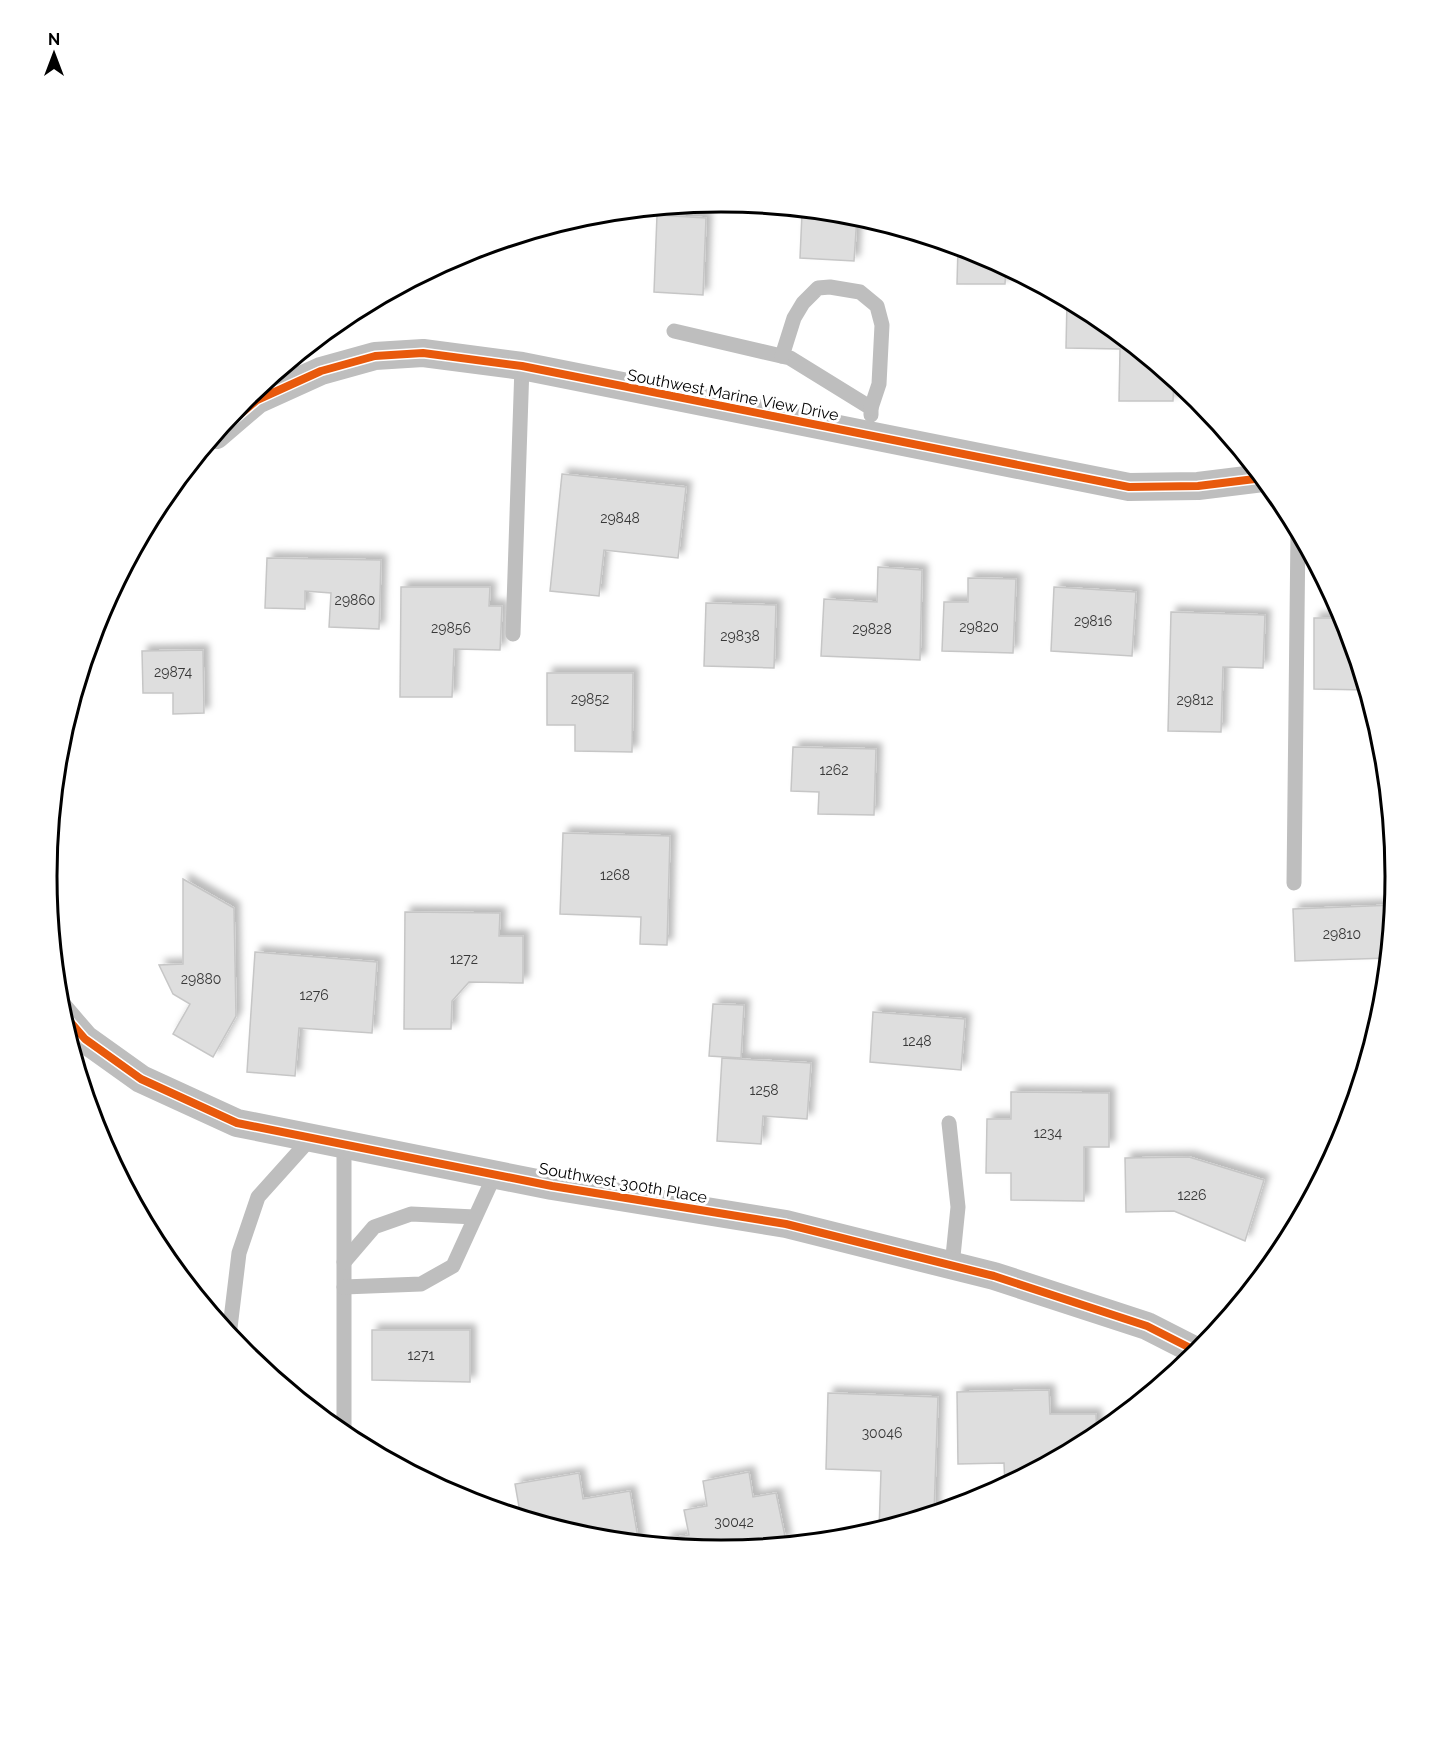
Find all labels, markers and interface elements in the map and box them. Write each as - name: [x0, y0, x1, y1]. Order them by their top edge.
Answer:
- north arrow: [24, 24, 84, 84]
- text: N: [48, 30, 60, 49]
- street label: Southwest Marine View Drive: [626, 365, 840, 425]
- house number: 29848: [600, 510, 640, 526]
- house number: 29860: [335, 592, 375, 608]
- house number: 29816: [1074, 613, 1112, 629]
- house number: 29820: [959, 619, 999, 635]
- house number: 29856: [431, 620, 471, 636]
- house number: 29828: [852, 621, 892, 637]
- house number: 29838: [720, 628, 760, 644]
- house number: 29874: [154, 664, 192, 680]
- house number: 29852: [571, 691, 609, 707]
- house number: 29812: [1176, 692, 1214, 708]
- house number: 1262: [819, 762, 849, 778]
- house number: 1268: [600, 867, 630, 883]
- house number: 29810: [1323, 926, 1361, 942]
- house number: 1272: [450, 951, 478, 967]
- house number: 29880: [181, 971, 221, 987]
- house number: 1276: [299, 987, 329, 1003]
- house number: 1248: [902, 1033, 932, 1049]
- house number: 1258: [749, 1082, 779, 1098]
- house number: 1234: [1034, 1125, 1063, 1141]
- street label: Southwest 300th Place: [537, 1159, 709, 1207]
- house number: 1226: [1177, 1187, 1207, 1203]
- house number: 1271: [408, 1347, 434, 1363]
- house number: 30046: [862, 1425, 902, 1441]
- house number: 30042: [714, 1514, 754, 1530]

